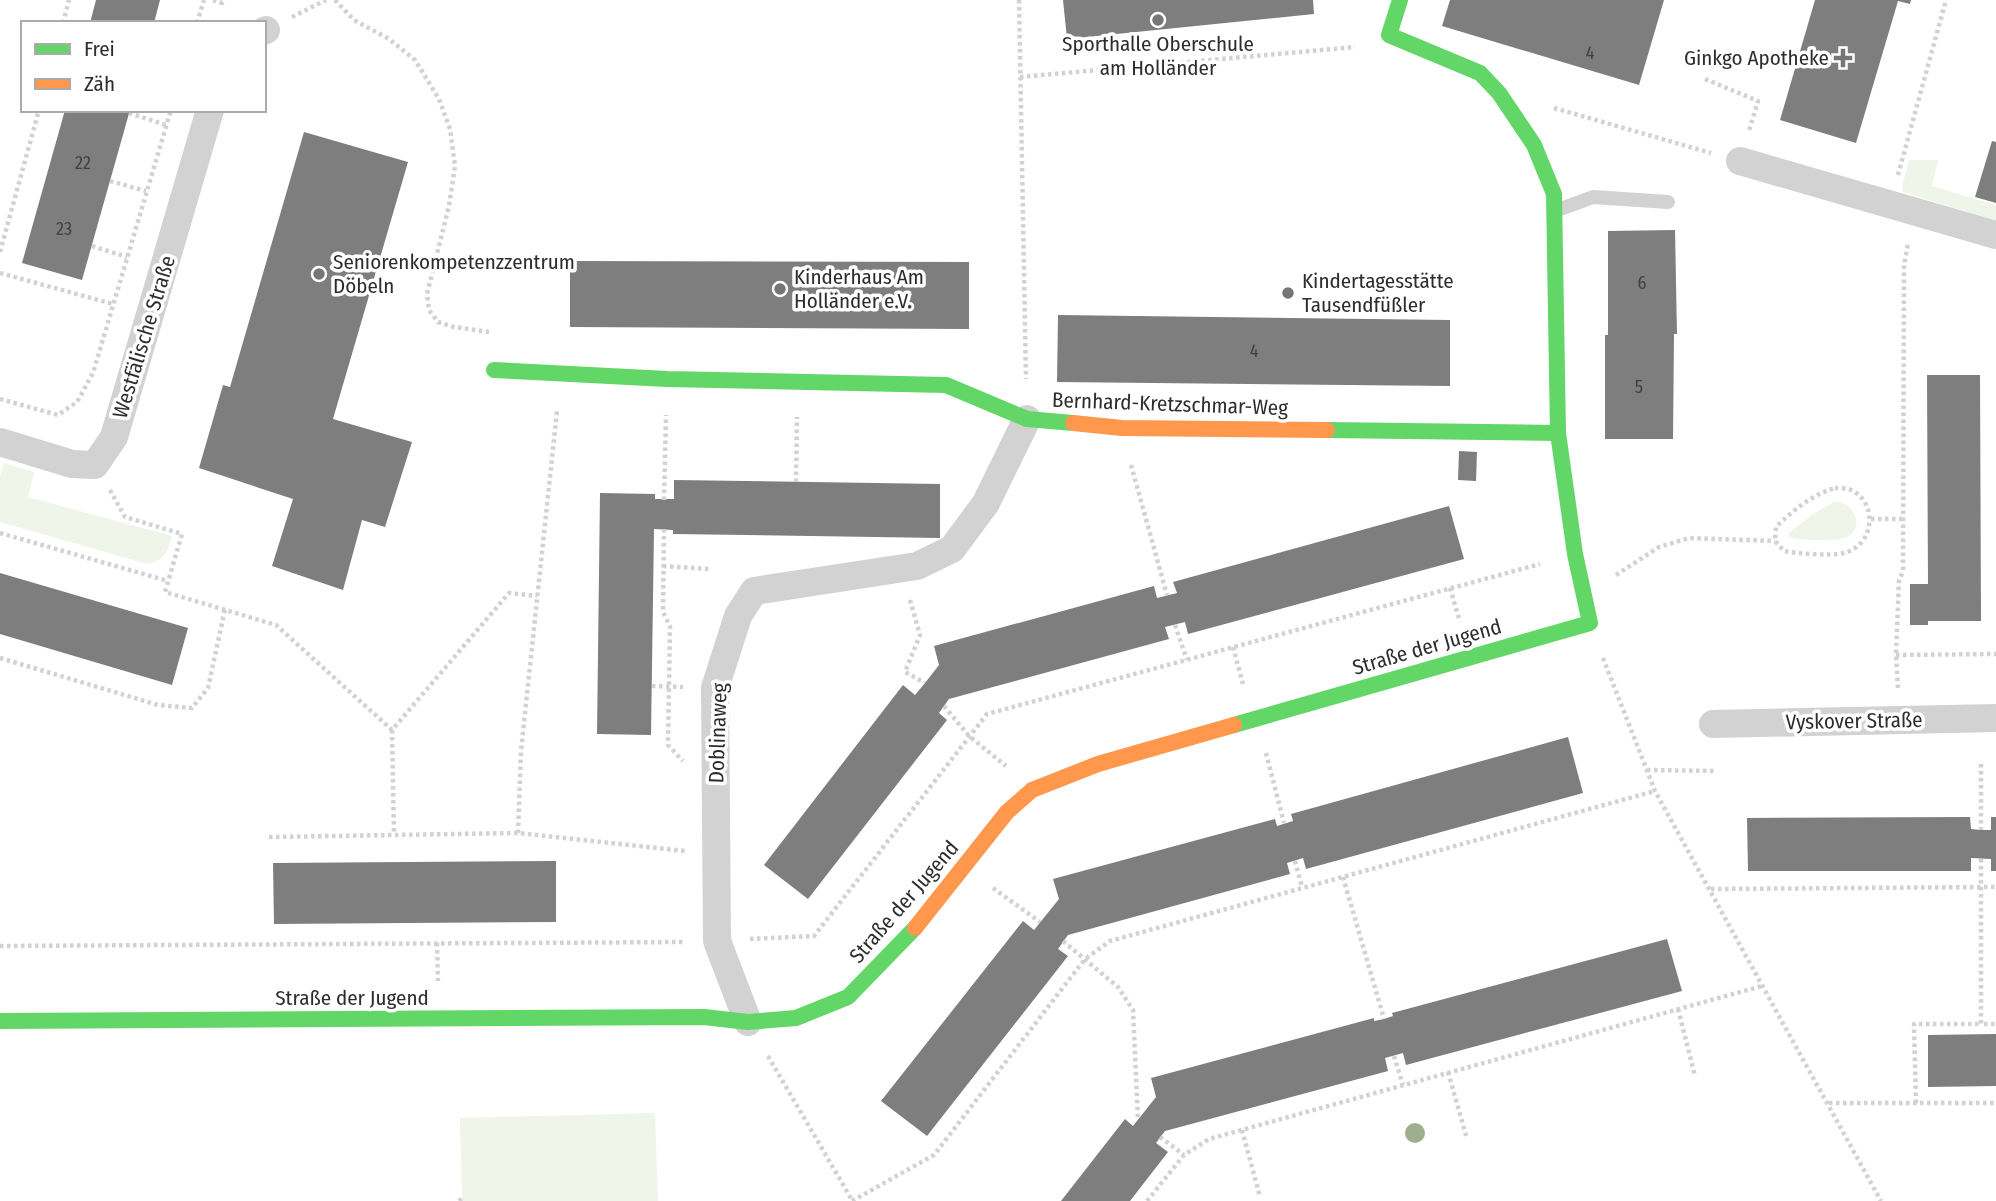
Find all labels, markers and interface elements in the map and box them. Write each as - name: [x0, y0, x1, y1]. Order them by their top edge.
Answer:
- marker: Sporthalle Oberschule am Holländer: [1150, 12, 1166, 28]
- legend: [21, 21, 266, 112]
- place label: Sporthalle Oberschule am Holländer: [1062, 31, 1254, 81]
- text: Frei: [84, 36, 115, 62]
- house number: 4: [1586, 42, 1595, 64]
- place label: Ginkgo Apotheke: [1684, 45, 1829, 71]
- marker: Ginkgo Apotheke: [1835, 50, 1851, 66]
- text: Zäh: [84, 71, 115, 97]
- house number: 22: [75, 152, 91, 174]
- house number: 23: [56, 218, 72, 240]
- place label: Seniorenkompetenzzentrum Döbeln: [333, 249, 575, 299]
- street label: Westfälische Straße: [107, 252, 181, 422]
- place label: Kinderhaus Am Holländer e.V.: [794, 264, 924, 314]
- marker: Seniorenkompetenzzentrum Döbeln: [311, 266, 327, 282]
- place label: Kindertagesstätte Tausendfüßler: [1302, 268, 1454, 318]
- house number: 6: [1638, 272, 1647, 294]
- marker: Kinderhaus Am Holländer e.V.: [772, 281, 788, 297]
- marker: Kindertagesstätte Tausendfüßler: [1280, 285, 1296, 301]
- house number: 4: [1250, 340, 1259, 362]
- house number: 5: [1635, 376, 1643, 398]
- street label: Bernhard-Kretzschmar-Weg: [1051, 387, 1289, 421]
- street label: Straße der Jugend: [1350, 613, 1504, 681]
- street label: Doblinaweg: [703, 682, 733, 784]
- street label: Vyskover Straße: [1785, 707, 1923, 735]
- street label: Straße der Jugend: [844, 835, 964, 969]
- street label: Straße der Jugend: [275, 985, 429, 1011]

